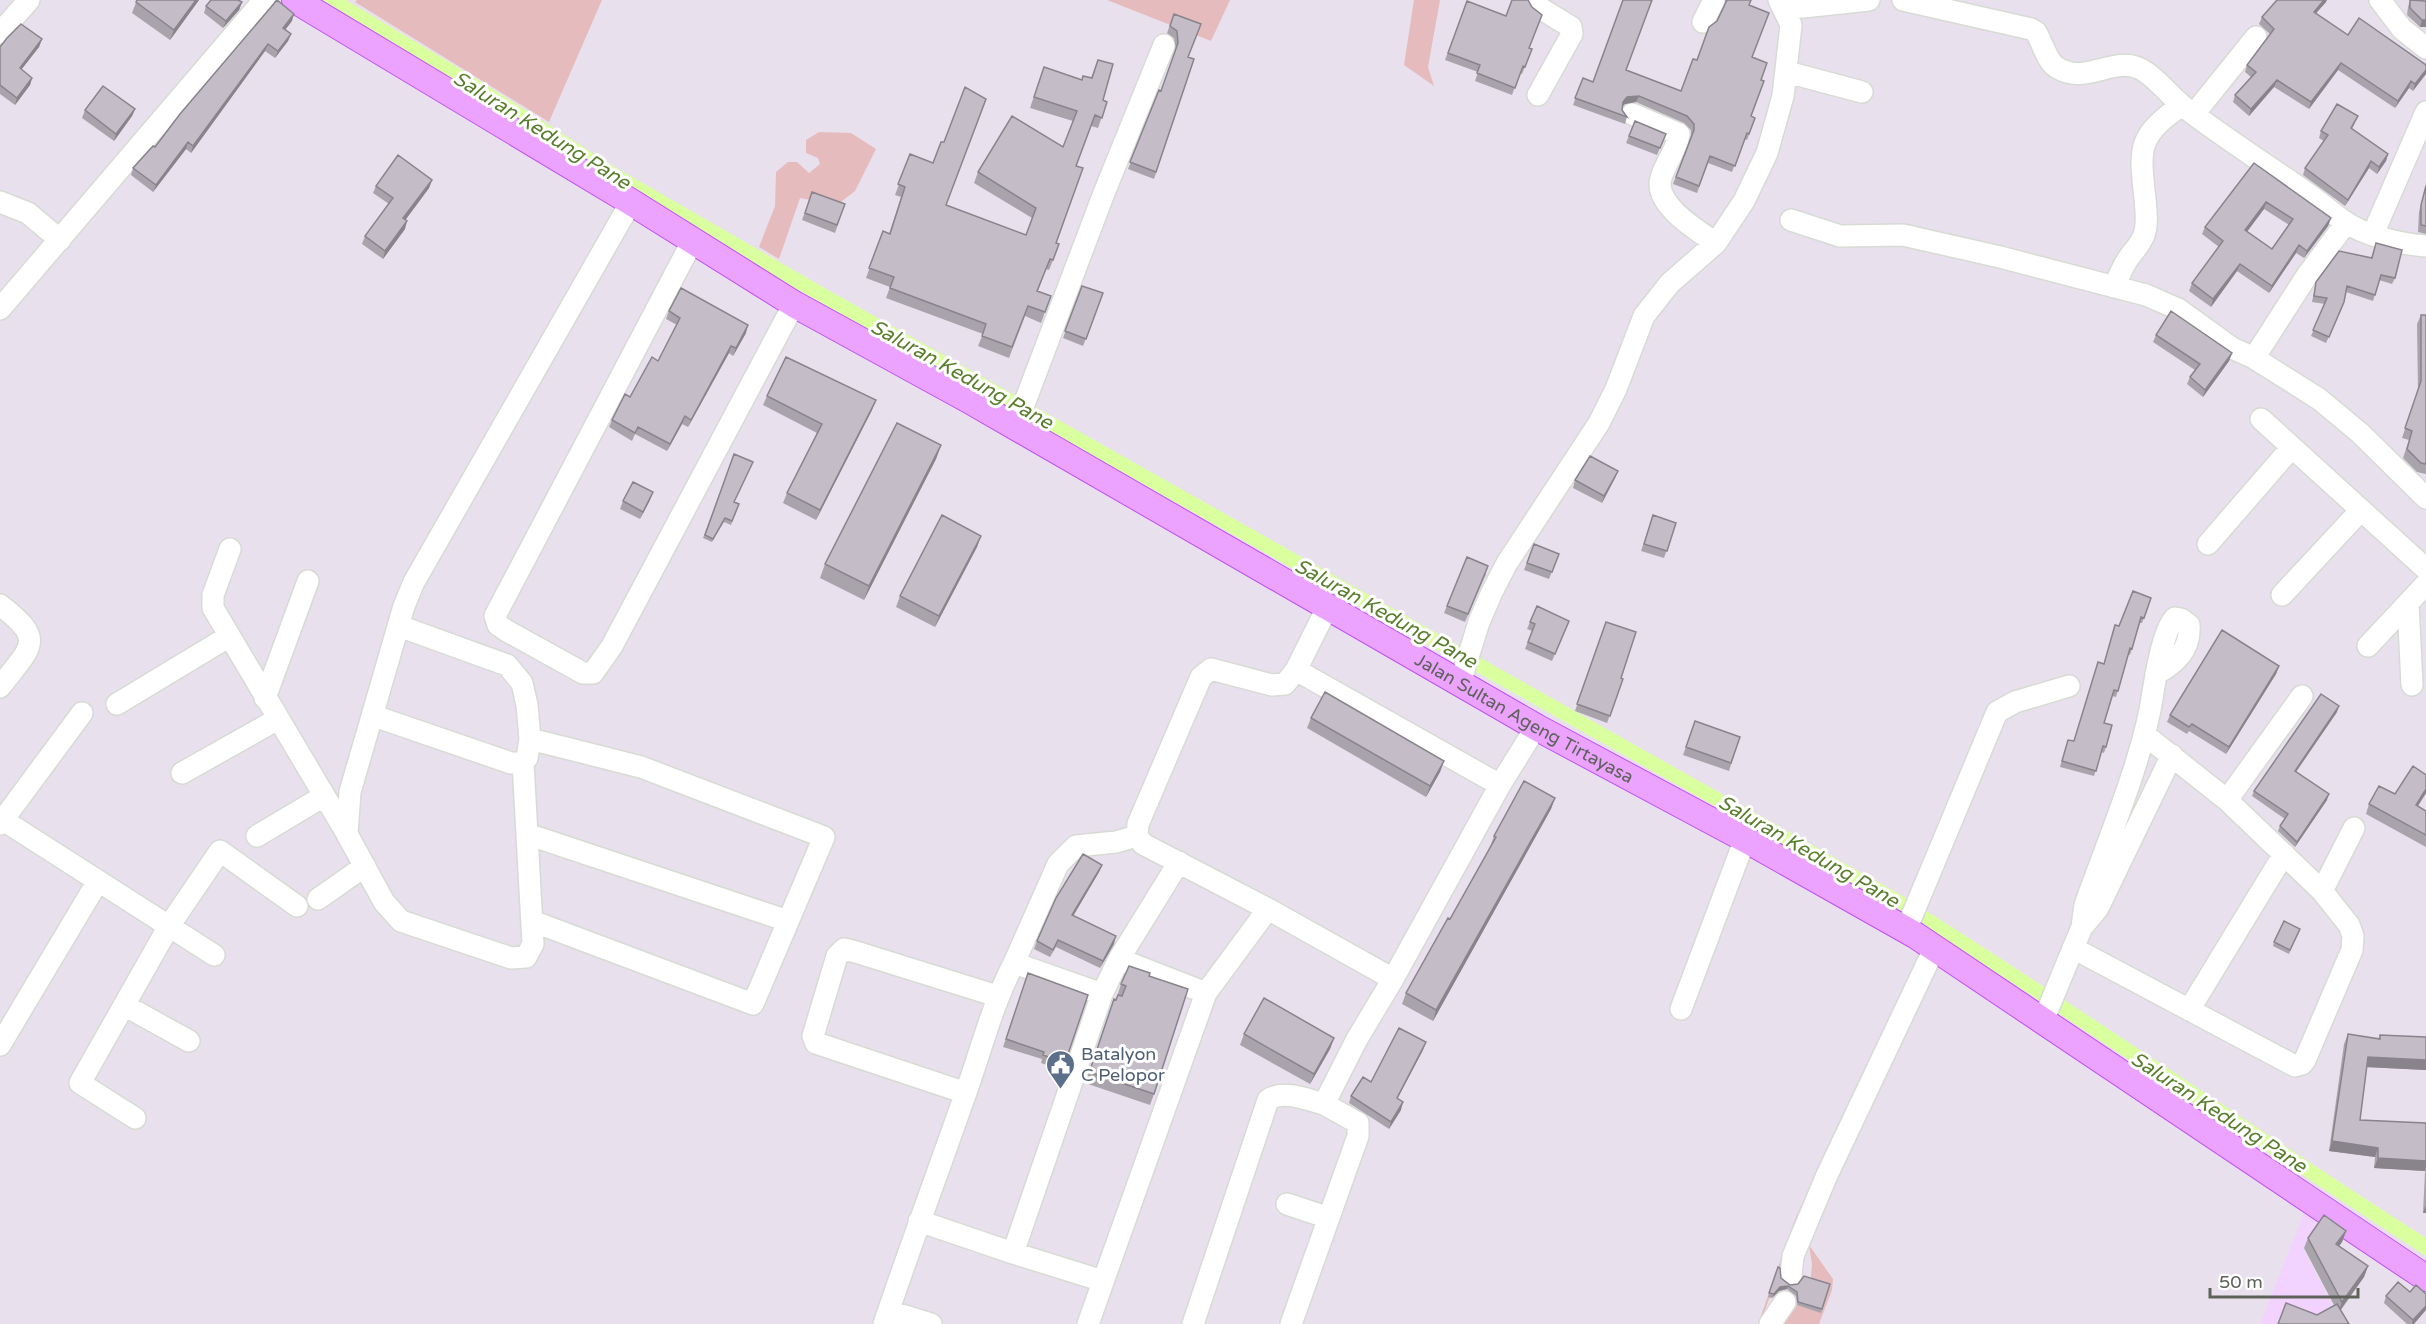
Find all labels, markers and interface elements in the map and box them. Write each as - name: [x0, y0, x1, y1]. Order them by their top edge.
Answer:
- water label: Saluran Kedung Pane: [449, 67, 636, 196]
- water label: Saluran Kedung Pane: [866, 315, 1058, 436]
- water label: Saluran Kedung Pane: [1290, 554, 1482, 675]
- street label: Jalan Sultan Ageng Tirtayasa: [1411, 649, 1637, 788]
- water label: Saluran Kedung Pane: [1714, 790, 1904, 914]
- place label: Batalyon C Pelopor: [1081, 1043, 1165, 1086]
- water label: Saluran Kedung Pane: [2126, 1047, 2312, 1179]
- public building icon: Batalyon C Pelopor: [1044, 1048, 1076, 1090]
- scale bar: [2210, 1261, 2358, 1299]
- text: 50 m: [2219, 1271, 2263, 1293]

